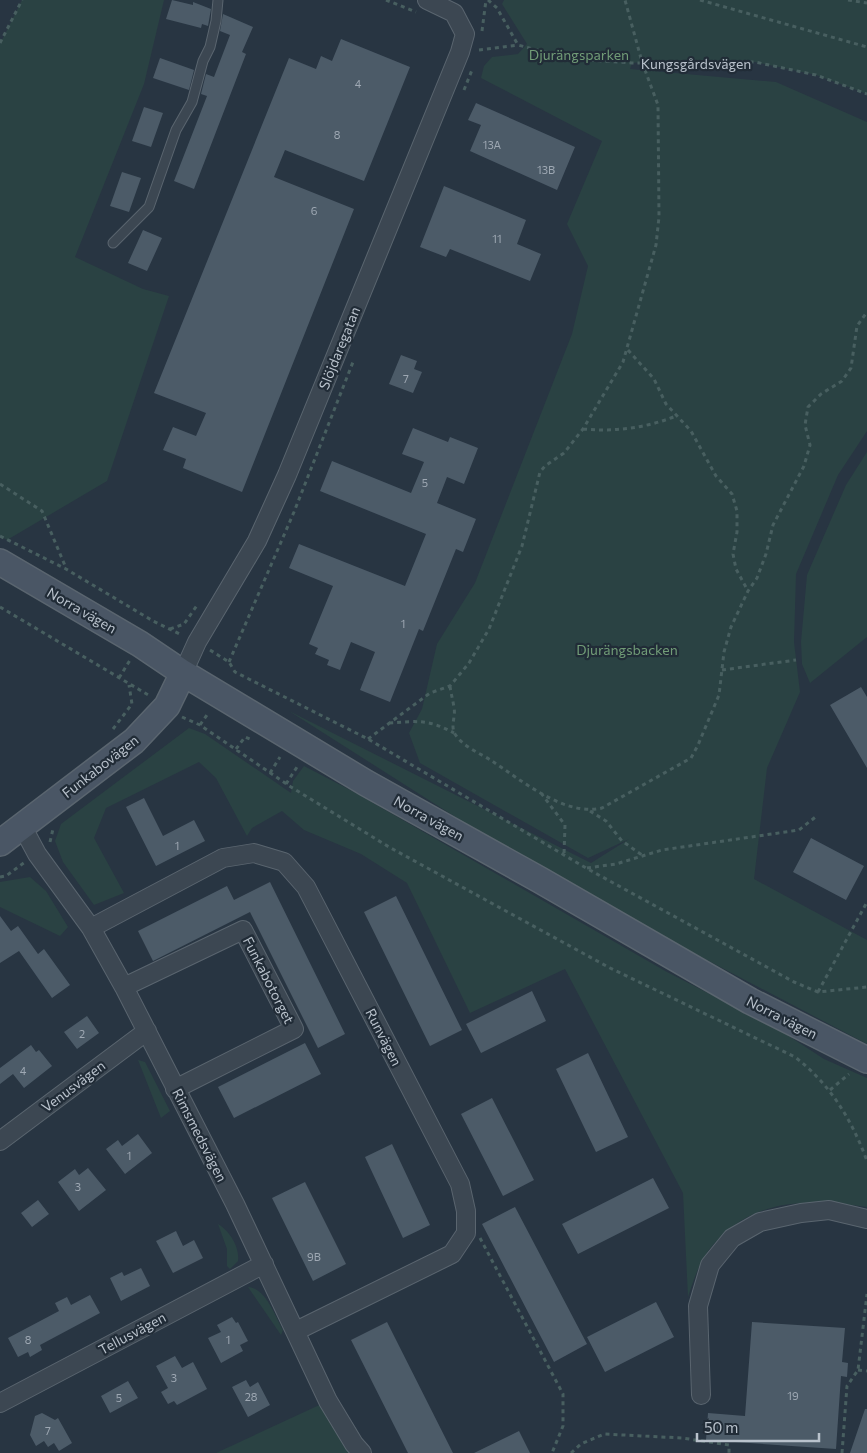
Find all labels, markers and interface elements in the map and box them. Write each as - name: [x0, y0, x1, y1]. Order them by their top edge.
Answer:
- park label: Djurängsparken: [529, 46, 629, 63]
- street label: Kungsgårdsvägen: [641, 55, 751, 72]
- house number: 4: [355, 77, 362, 90]
- house number: 8: [334, 128, 341, 141]
- house number: 13A: [483, 138, 502, 151]
- house number: 13B: [537, 163, 555, 176]
- house number: 6: [311, 204, 318, 217]
- house number: 11: [492, 232, 502, 245]
- street label: Slöjdaregatan: [315, 304, 363, 392]
- house number: 7: [403, 372, 409, 385]
- house number: 5: [422, 476, 428, 489]
- street label: Norra vägen: [44, 583, 120, 637]
- house number: 1: [401, 617, 405, 630]
- park label: Djurängsbacken: [576, 641, 678, 658]
- street label: Funkabovägen: [58, 731, 142, 801]
- street label: Norra vägen: [391, 792, 467, 844]
- house number: 1: [175, 839, 179, 852]
- street label: Funkabotorget: [240, 934, 298, 1026]
- street label: Norra vägen: [744, 992, 820, 1042]
- street label: Runvägen: [362, 1005, 406, 1069]
- house number: 2: [79, 1027, 85, 1040]
- street label: Venusvägen: [38, 1057, 108, 1115]
- house number: 4: [20, 1064, 27, 1077]
- street label: Rimsmedsvägen: [169, 1085, 231, 1185]
- house number: 1: [127, 1149, 131, 1162]
- house number: 3: [75, 1180, 81, 1193]
- house number: 9B: [307, 1250, 321, 1263]
- street label: Tellusvägen: [96, 1308, 168, 1358]
- house number: 8: [25, 1333, 32, 1346]
- house number: 1: [226, 1333, 230, 1346]
- house number: 3: [171, 1371, 177, 1384]
- house number: 19: [787, 1389, 799, 1402]
- house number: 28: [245, 1390, 258, 1403]
- house number: 5: [116, 1391, 122, 1404]
- scale bar: [697, 1410, 820, 1442]
- text: 50 m: [704, 1418, 738, 1436]
- house number: 7: [45, 1424, 51, 1437]

